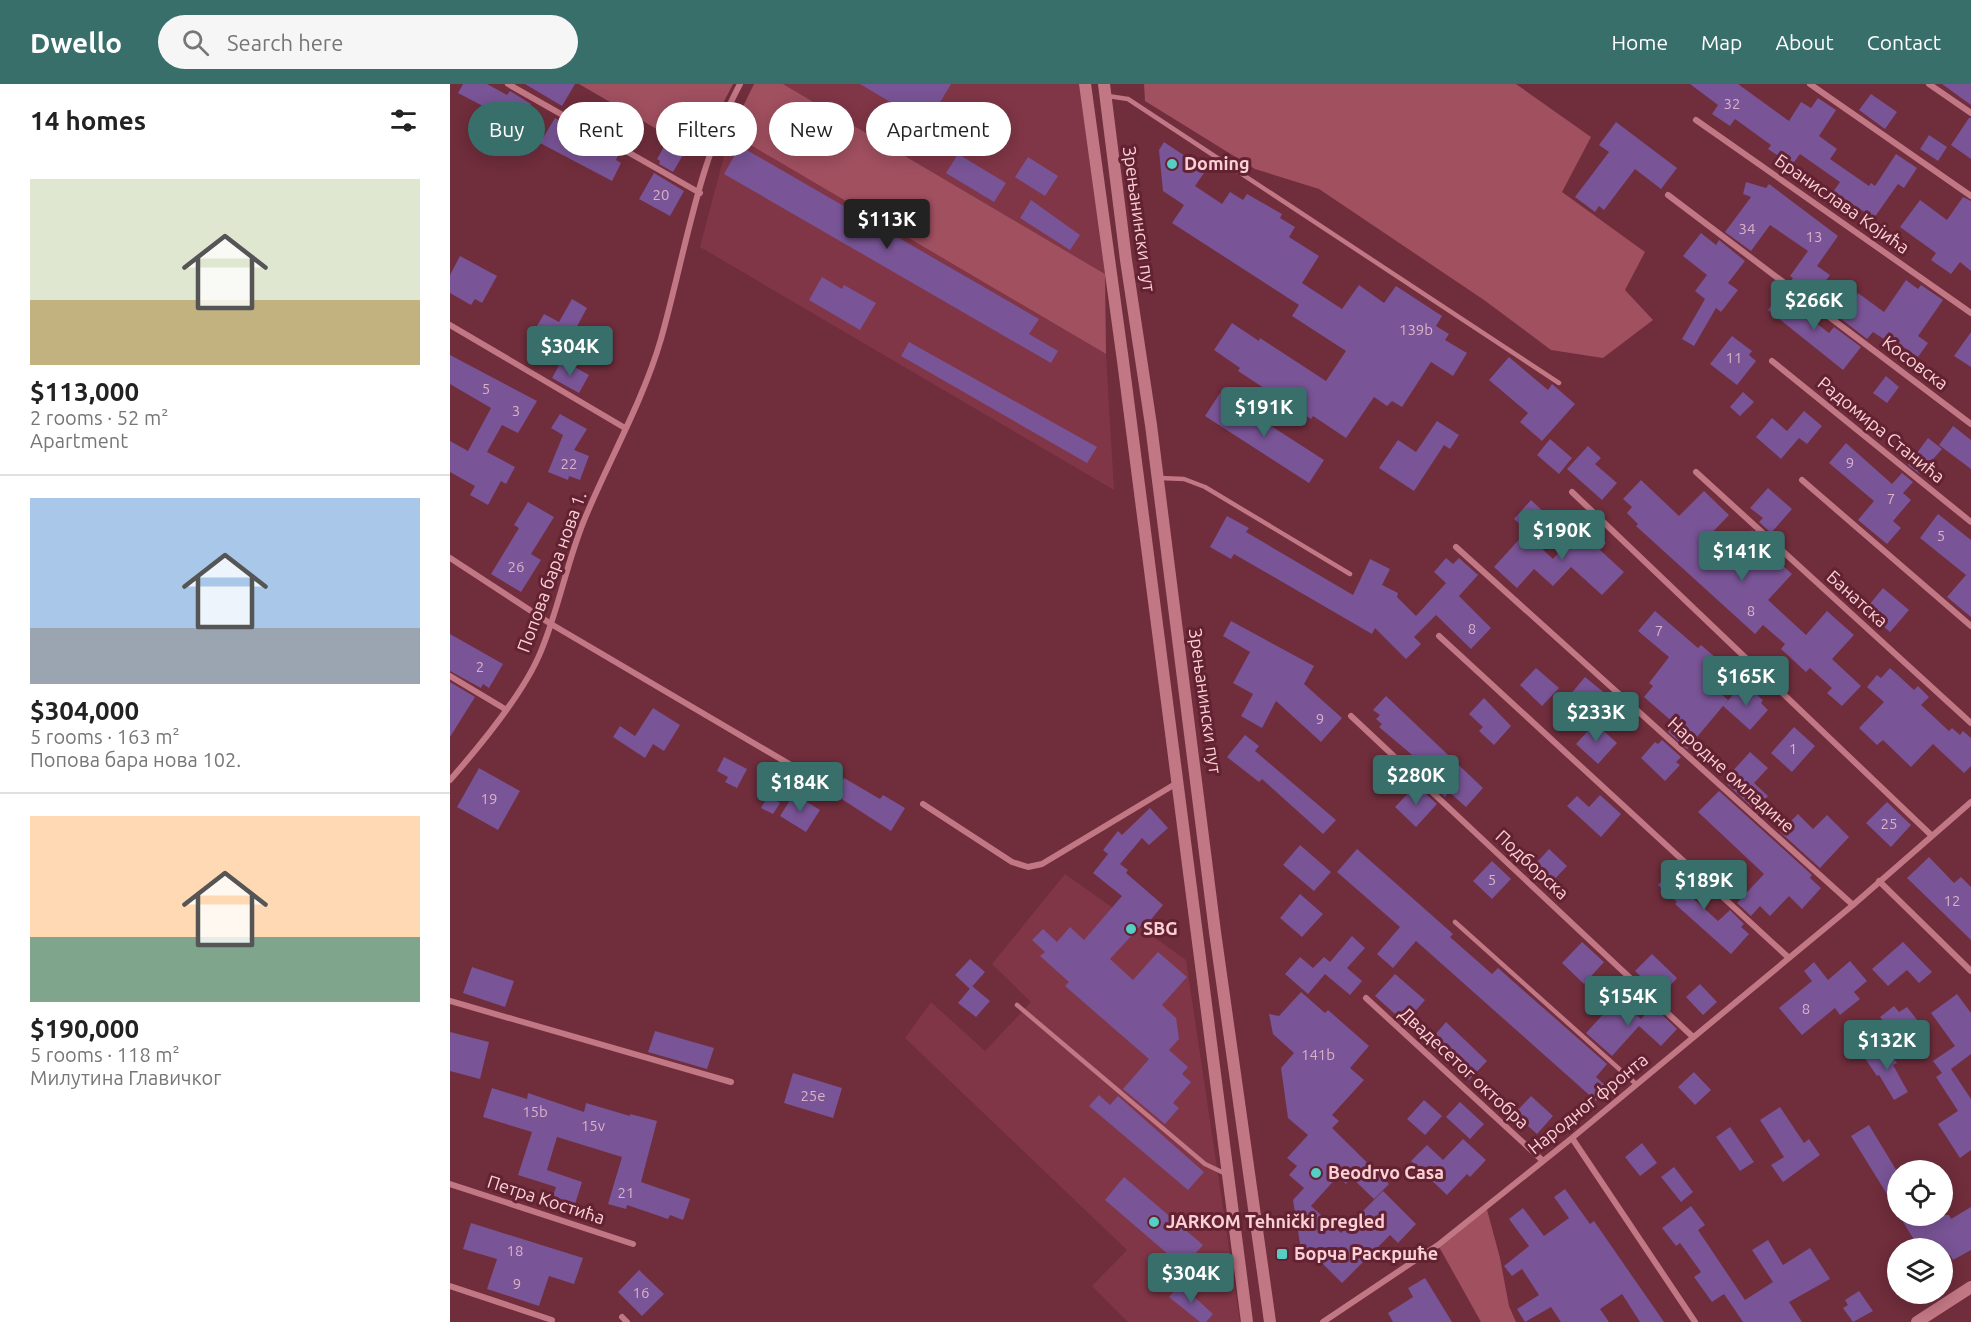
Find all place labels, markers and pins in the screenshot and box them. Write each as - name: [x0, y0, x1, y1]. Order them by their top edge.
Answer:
- place label: Doming: [1184, 153, 1250, 173]
- marker: Doming: [1165, 157, 1179, 171]
- pin: $113K: [845, 199, 929, 250]
- pin: $266K: [1772, 280, 1856, 331]
- pin: $304K: [528, 326, 612, 377]
- pin: $191K: [1222, 387, 1306, 438]
- pin: $190K: [1520, 510, 1604, 561]
- pin: $141K: [1700, 531, 1784, 582]
- pin: $165K: [1704, 656, 1788, 707]
- pin: $233K: [1554, 692, 1638, 743]
- pin: $280K: [1374, 755, 1458, 806]
- pin: $184K: [758, 762, 842, 813]
- pin: $189K: [1662, 860, 1746, 911]
- place label: SBG: [1143, 918, 1178, 938]
- marker: SBG: [1124, 922, 1138, 936]
- pin: $154K: [1586, 976, 1670, 1027]
- pin: $132K: [1845, 1020, 1929, 1071]
- place label: Beodrvo Casa: [1328, 1162, 1444, 1182]
- marker: Beodrvo Casa: [1309, 1166, 1323, 1180]
- place label: JARKOM Tehnički pregled: [1166, 1211, 1385, 1231]
- marker: JARKOM Tehnički pregled: [1147, 1215, 1161, 1229]
- place label: Борча Раскршће: [1294, 1243, 1438, 1263]
- marker: Борча Раскршће: [1275, 1247, 1289, 1261]
- pin: $304K: [1149, 1253, 1233, 1304]

